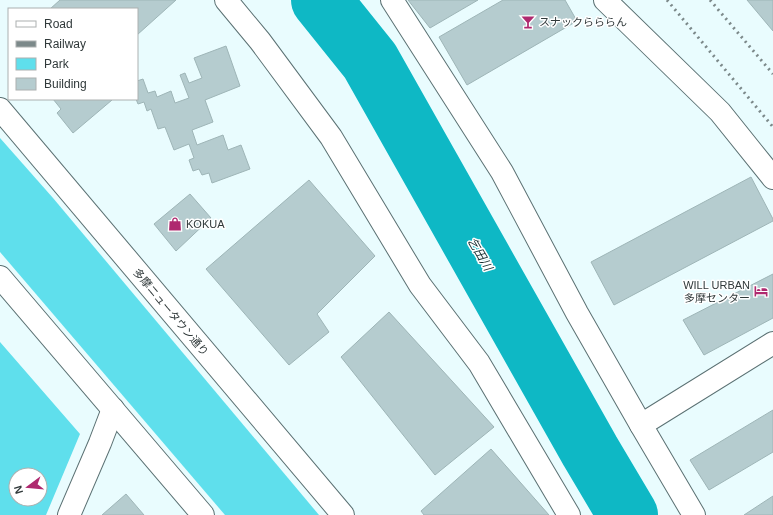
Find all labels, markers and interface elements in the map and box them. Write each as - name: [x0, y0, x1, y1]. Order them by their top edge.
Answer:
- legend: [8, 8, 138, 100]
- bar icon: スナックらららん: [520, 14, 536, 30]
- place label: スナックらららん: [539, 16, 627, 28]
- text: Road: [44, 17, 73, 31]
- text: Railway: [44, 37, 86, 51]
- text: Park: [44, 57, 70, 71]
- text: Building: [44, 77, 87, 91]
- shop icon: KOKUA: [167, 216, 183, 232]
- place label: KOKUA: [186, 218, 225, 230]
- water label: 乞田川: [465, 235, 496, 275]
- street label: 多摩ニュータウン通り: [131, 266, 211, 358]
- place label: WILL URBAN 多摩センター: [683, 279, 750, 304]
- hotel icon: WILL URBAN 多摩センター: [753, 283, 769, 299]
- north arrow: [8, 467, 48, 507]
- text: N: [12, 484, 25, 495]

